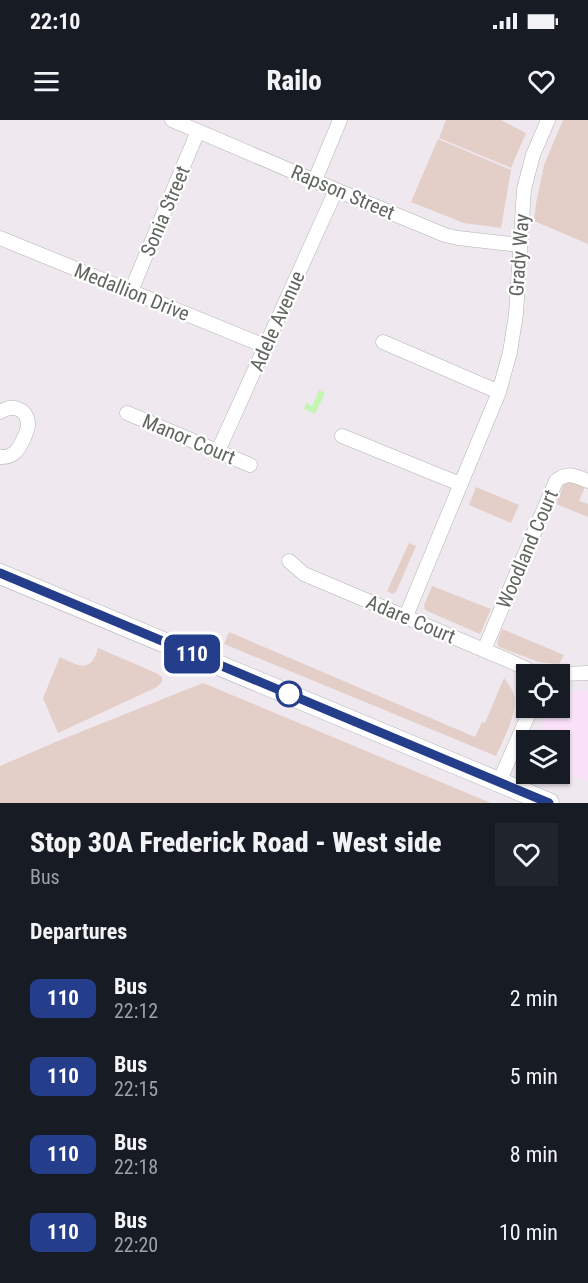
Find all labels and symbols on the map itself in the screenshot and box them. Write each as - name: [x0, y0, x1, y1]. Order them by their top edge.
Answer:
- street label: Rapson Street: [288, 159, 399, 225]
- street label: Sonia Street: [135, 162, 195, 260]
- street label: Grady Way: [504, 213, 534, 297]
- street label: Medallion Drive: [71, 258, 193, 326]
- street label: Adele Avenue: [244, 267, 310, 375]
- street label: Manor Court: [139, 409, 239, 469]
- street label: Woodland Court: [491, 486, 563, 612]
- street label: Adare Court: [363, 590, 459, 649]
- line badge: 110: [158, 634, 226, 674]
- unlabelled marker: [276, 681, 302, 707]

